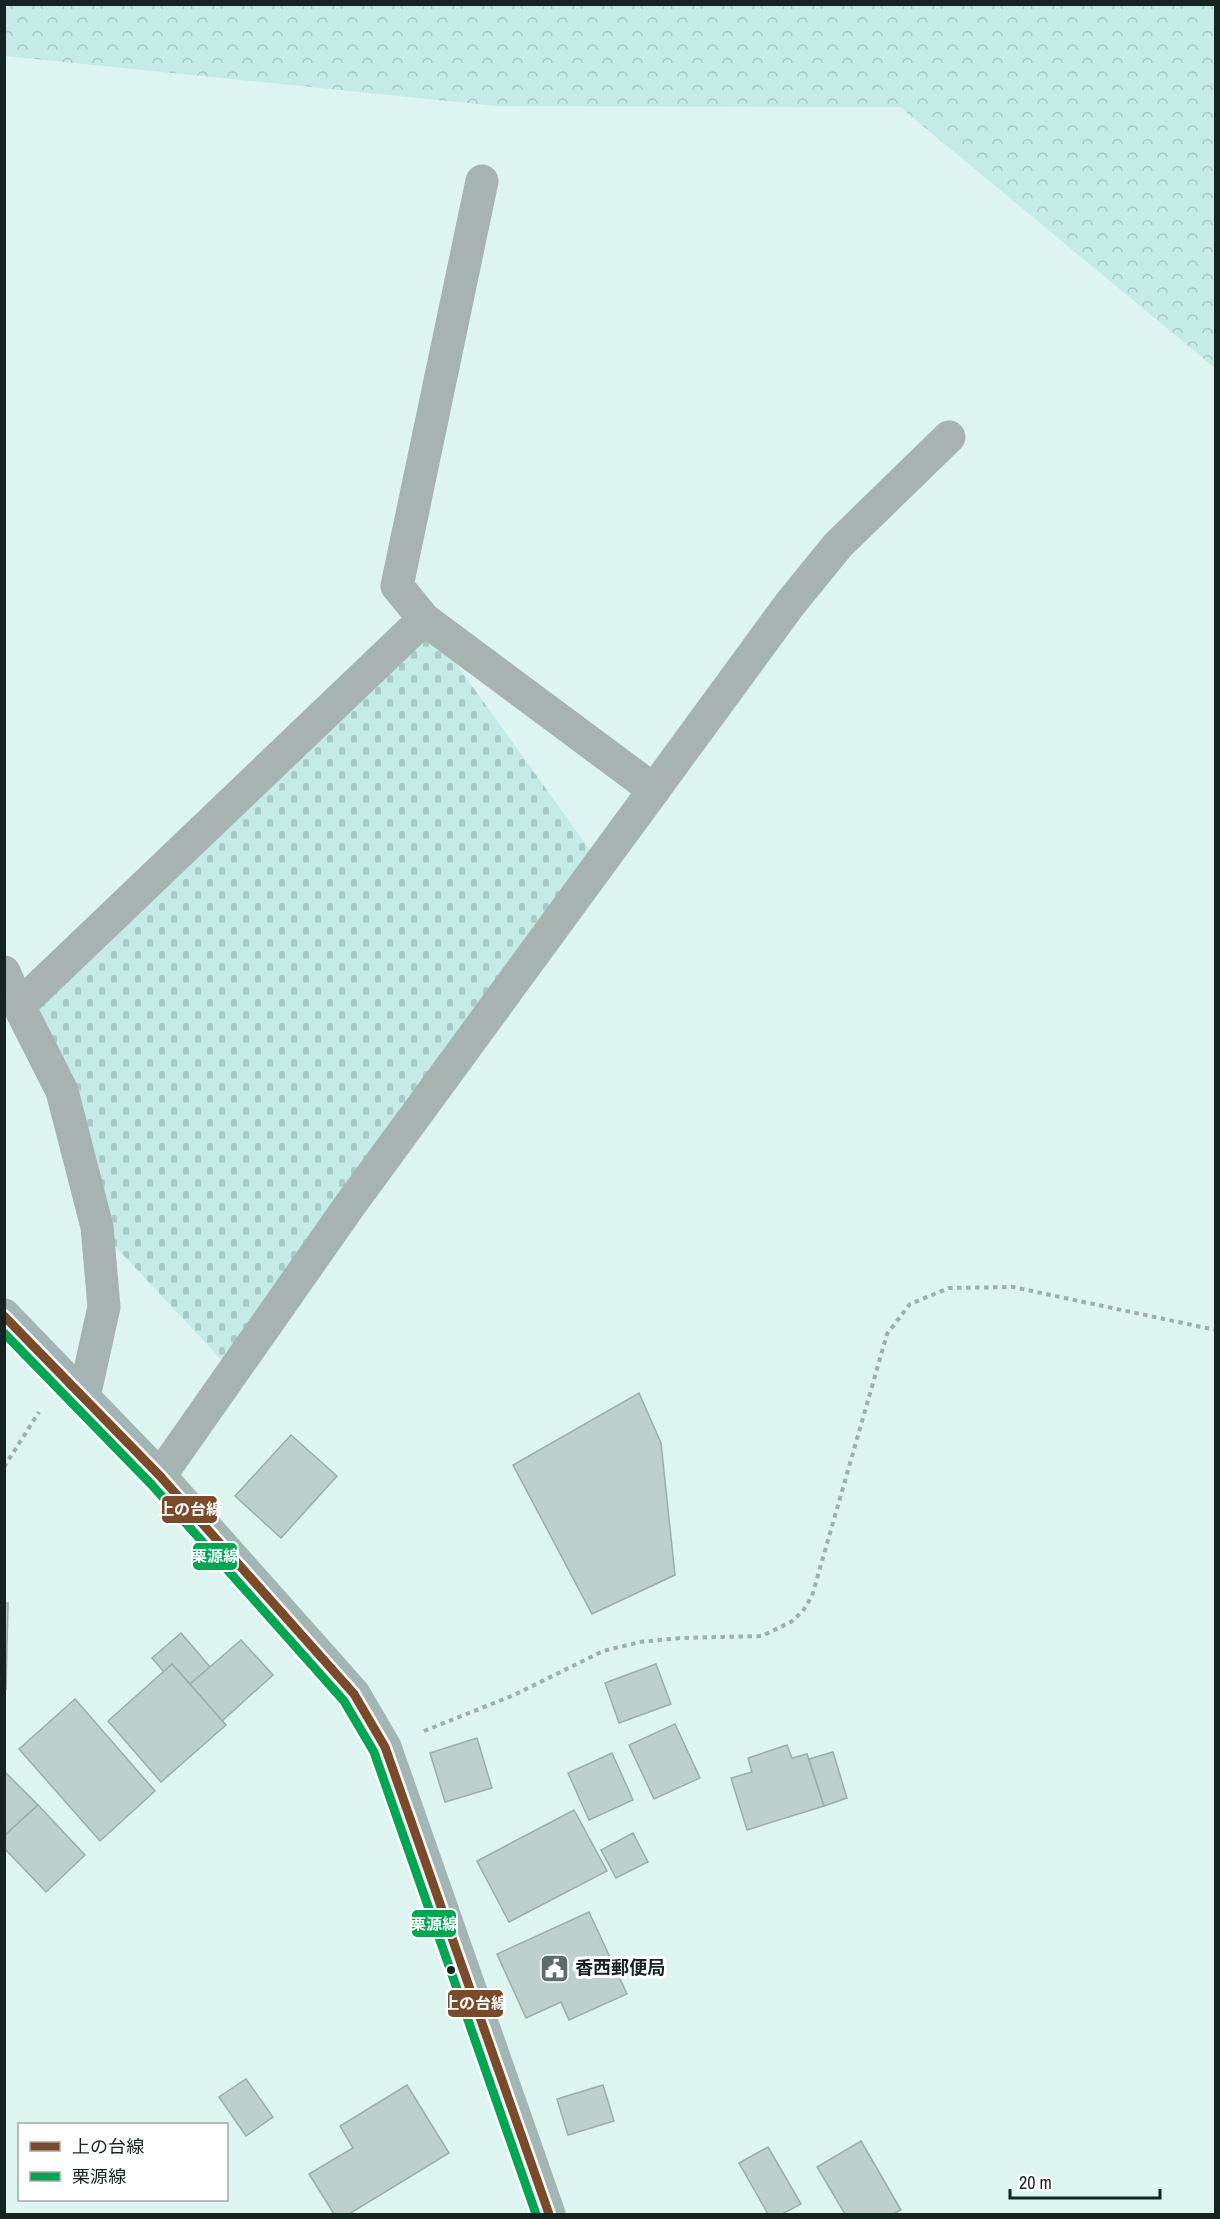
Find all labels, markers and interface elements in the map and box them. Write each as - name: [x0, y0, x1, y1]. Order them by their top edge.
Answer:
- line badge: 上の台線: [161, 1495, 218, 1524]
- text: 上の台線: [158, 1498, 222, 1520]
- line badge: 栗源線: [192, 1542, 238, 1571]
- text: 栗源線: [191, 1545, 239, 1567]
- line badge: 栗源線: [411, 1909, 457, 1938]
- text: 栗源線: [410, 1913, 458, 1935]
- public building icon: 香西郵便局: [538, 1952, 570, 1984]
- place label: 香西郵便局: [575, 1955, 665, 1980]
- unlabelled marker: [445, 1964, 457, 1976]
- line badge: 上の台線: [447, 1989, 504, 2018]
- text: 上の台線: [443, 1992, 507, 2014]
- legend: [18, 2123, 228, 2201]
- text: 上の台線: [72, 2134, 144, 2159]
- scale bar: [1010, 2162, 1160, 2200]
- text: 栗源線: [72, 2164, 126, 2189]
- text: 20 m: [1019, 2170, 1052, 2195]

